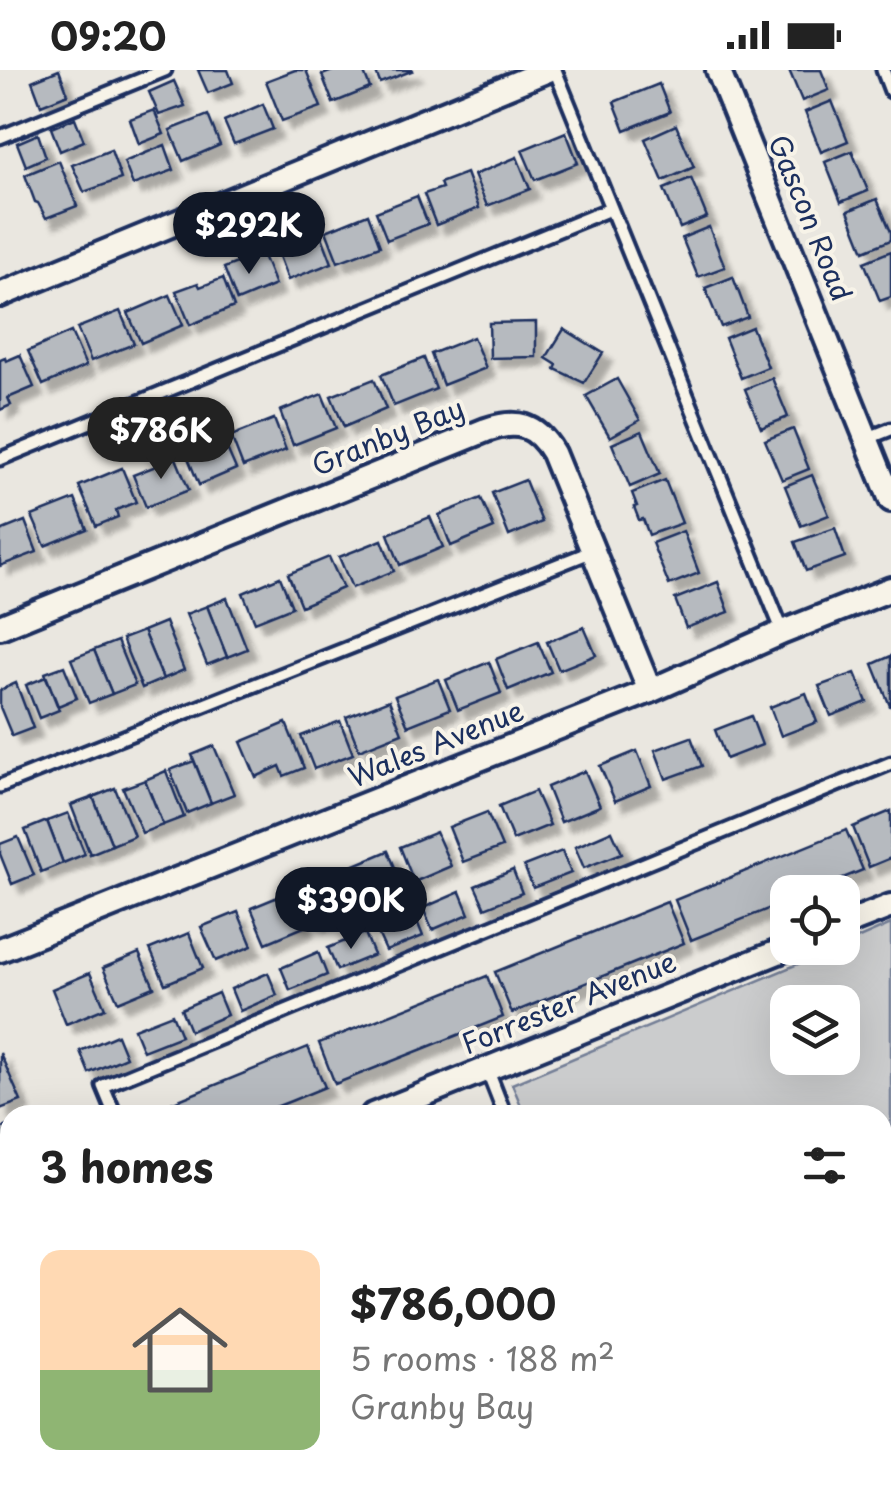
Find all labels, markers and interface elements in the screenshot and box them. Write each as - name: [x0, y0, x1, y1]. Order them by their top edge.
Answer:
- text: 09:20: [50, 7, 166, 64]
- street label: Gascon Road: [758, 128, 864, 307]
- pin: $292K: [179, 192, 319, 277]
- text: $292K: [195, 200, 303, 248]
- street label: Granby Bay: [305, 386, 470, 486]
- pin: $786K: [91, 397, 231, 482]
- text: $786K: [109, 405, 213, 453]
- street label: Wales Avenue: [341, 688, 530, 797]
- pin: $390K: [281, 867, 421, 952]
- text: $390K: [297, 875, 405, 923]
- map controls: [770, 875, 860, 1075]
- button: locate: [770, 875, 860, 965]
- street label: Forrester Avenue: [455, 939, 682, 1064]
- button: layers: [770, 985, 860, 1075]
- text: 3 homes: [40, 1134, 213, 1197]
- icon: filters: [797, 1138, 852, 1193]
- text: $786,000: [350, 1271, 556, 1334]
- icon: home: [120, 1290, 240, 1410]
- text: 5 rooms · 188 m²: [350, 1334, 615, 1382]
- text: Granby Bay: [350, 1382, 534, 1430]

